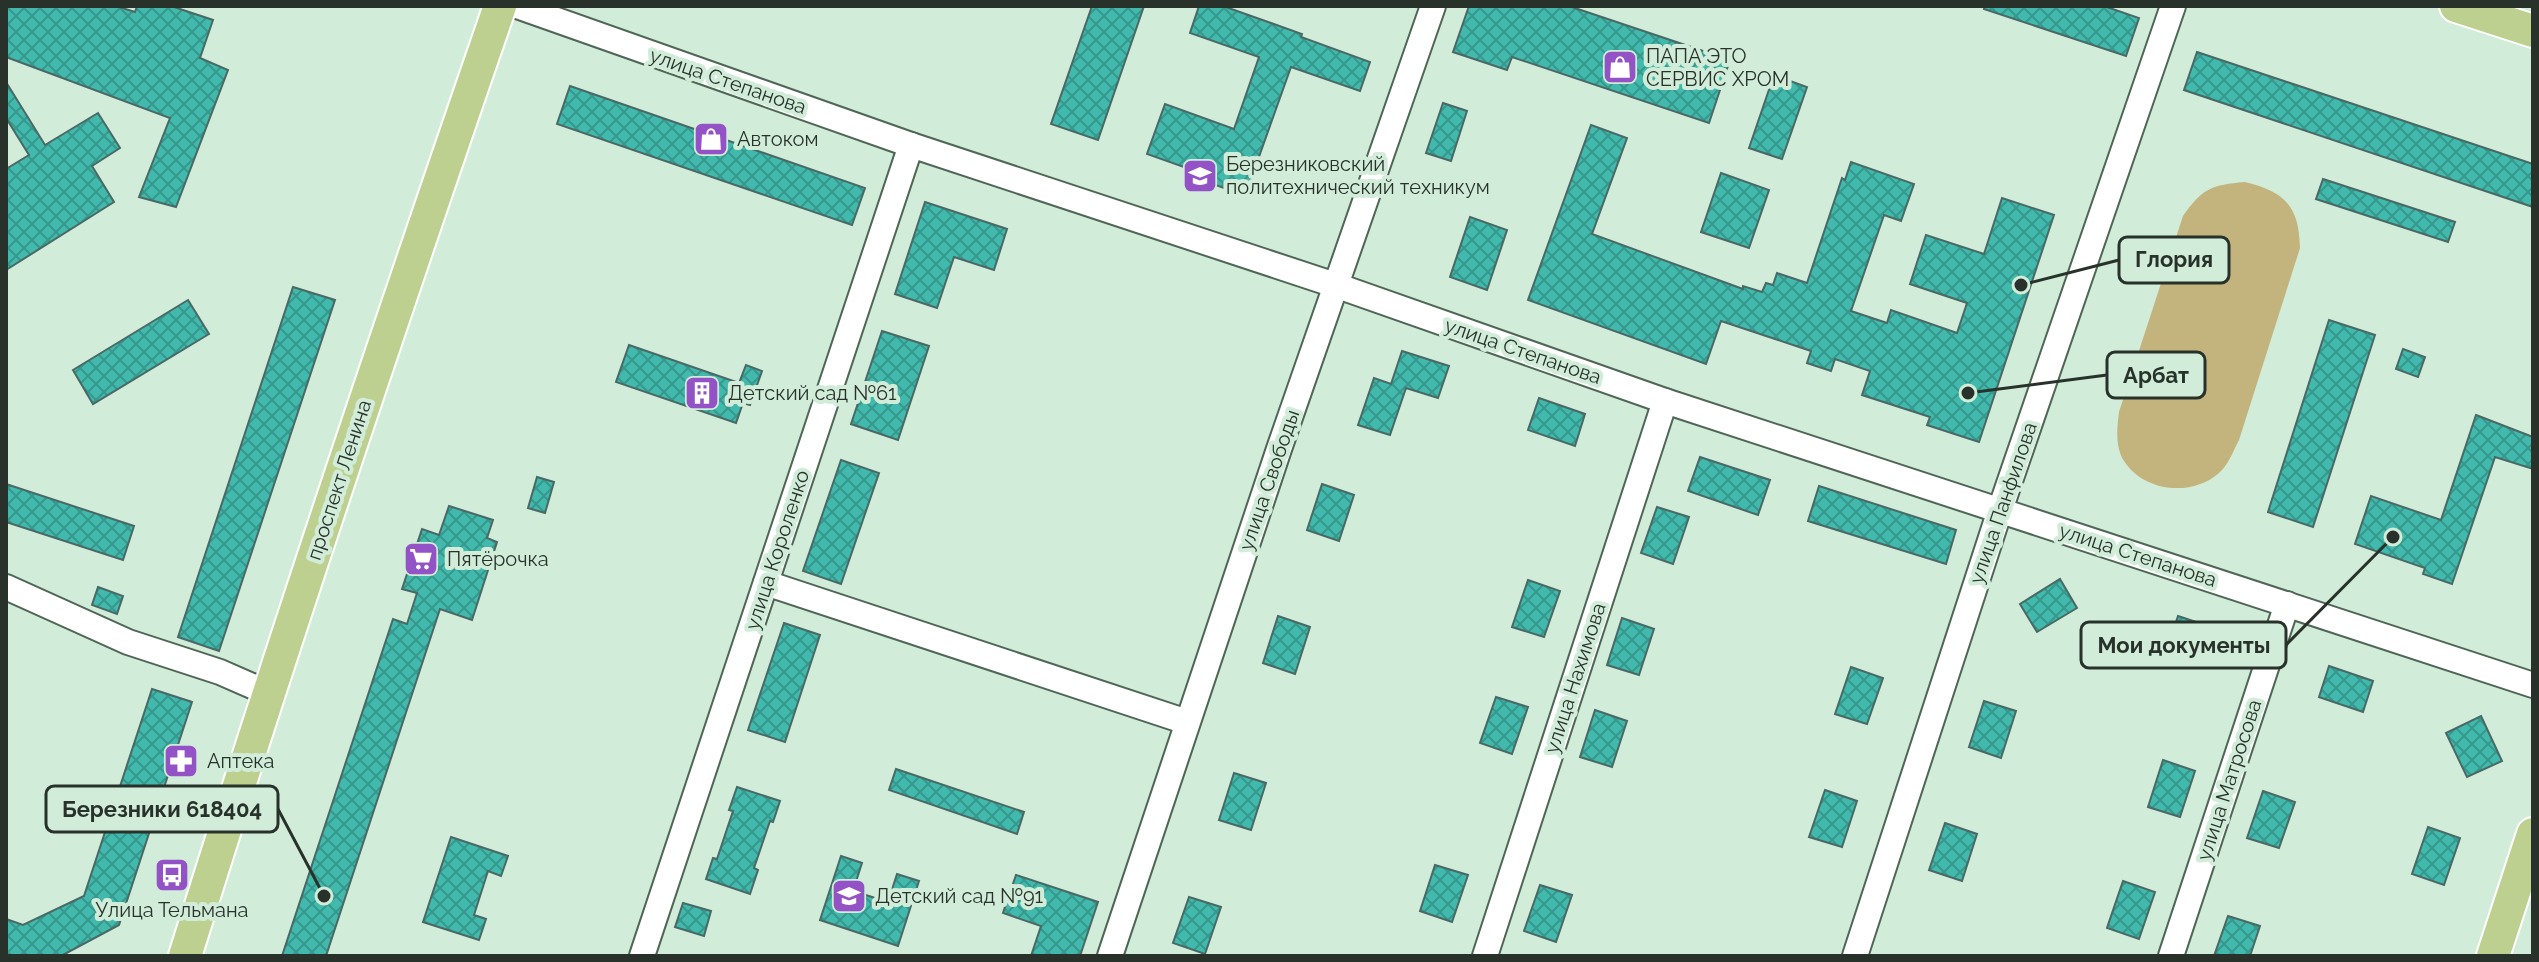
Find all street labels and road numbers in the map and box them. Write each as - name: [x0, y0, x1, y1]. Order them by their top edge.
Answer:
- street label: улица Степанова: [647, 43, 809, 119]
- street label: улица Степанова: [1442, 313, 1604, 389]
- street label: проспект Ленина: [302, 397, 376, 563]
- street label: улица Свободы: [1234, 406, 1304, 554]
- street label: улица Панфилова: [1964, 419, 2042, 587]
- street label: улица Короленко: [740, 467, 814, 633]
- street label: улица Степанова: [2056, 518, 2220, 592]
- street label: улица Нахимова: [1539, 600, 1611, 756]
- street label: улица Матросова: [2192, 696, 2266, 864]

